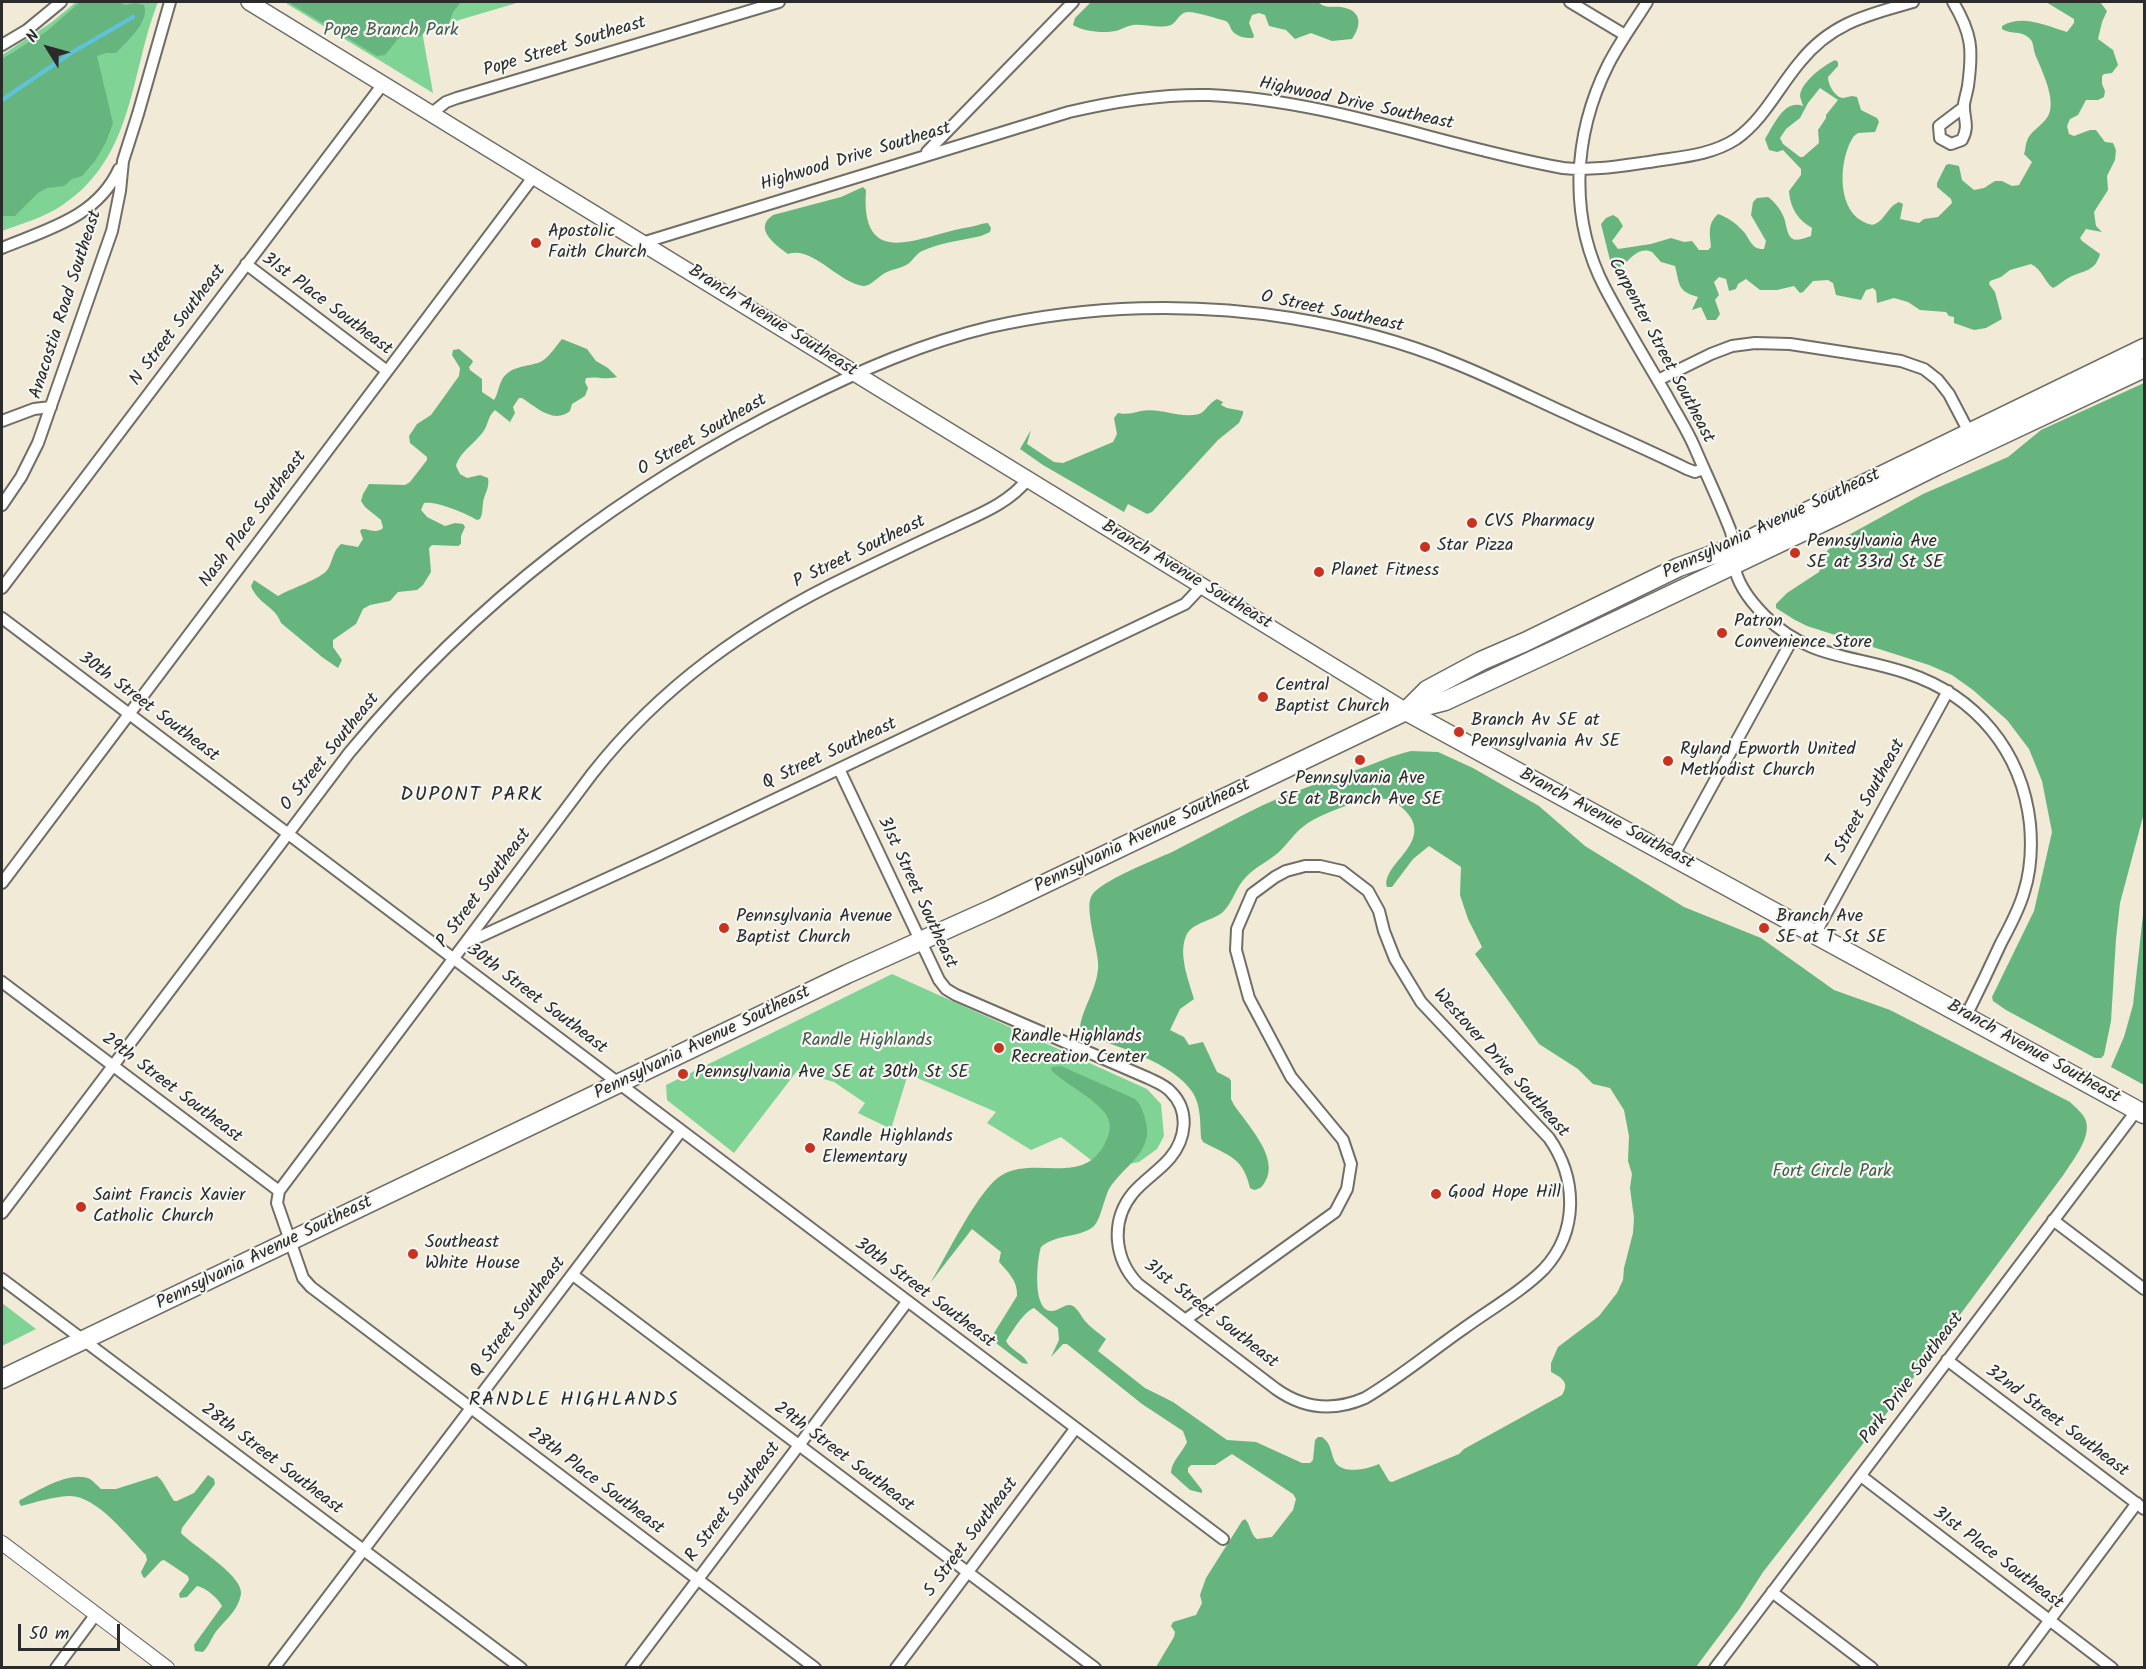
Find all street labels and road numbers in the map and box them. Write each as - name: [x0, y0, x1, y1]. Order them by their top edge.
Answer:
- street label: Pope Street Southeast: [481, 13, 649, 83]
- street label: Highwood Drive Southeast: [1257, 74, 1455, 136]
- street label: Highwood Drive Southeast: [758, 119, 954, 197]
- street label: Anacostia Road Southeast: [26, 208, 108, 402]
- street label: 31st Place Southeast: [256, 249, 396, 361]
- street label: Carpenter Street Southeast: [1602, 255, 1718, 447]
- street label: N Street Southeast: [126, 261, 232, 391]
- street label: Branch Avenue Southeast: [684, 261, 860, 383]
- street label: O Street Southeast: [1259, 287, 1405, 339]
- street label: O Street Southeast: [635, 390, 771, 482]
- street label: Nash Place Southeast: [196, 448, 312, 592]
- street label: Pennsylvania Avenue Southeast: [1660, 465, 1884, 585]
- street label: P Street Southeast: [791, 512, 929, 594]
- street label: Branch Avenue Southeast: [1097, 517, 1275, 635]
- street label: 30th Street Southeast: [74, 648, 222, 768]
- street label: O Street Southeast: [277, 690, 385, 816]
- street label: Q Street Southeast: [759, 714, 901, 796]
- street label: T Street Southeast: [1823, 736, 1911, 872]
- street label: Branch Avenue Southeast: [1515, 765, 1697, 875]
- street label: Pennsylvania Avenue Southeast: [1032, 775, 1254, 899]
- street label: 31st Street Southeast: [871, 814, 961, 972]
- street label: P Street Southeast: [433, 825, 537, 953]
- street label: 30th Street Southeast: [462, 940, 610, 1060]
- street label: Pennsylvania Avenue Southeast: [592, 982, 814, 1106]
- street label: Westover Drive Southeast: [1427, 985, 1573, 1143]
- street label: Branch Avenue Southeast: [1943, 996, 2123, 1110]
- street label: 29th Street Southeast: [97, 1029, 245, 1149]
- street label: Pennsylvania Avenue Southeast: [154, 1192, 376, 1316]
- street label: 30th Street Southeast: [850, 1234, 998, 1354]
- street label: Q Street Southeast: [467, 1253, 571, 1383]
- street label: 31st Street Southeast: [1138, 1256, 1282, 1374]
- street label: Park Drive Southeast: [1857, 1309, 1969, 1449]
- street label: 32nd Street Southeast: [1980, 1361, 2132, 1483]
- street label: 29th Street Southeast: [769, 1398, 917, 1518]
- street label: 28th Street Southeast: [196, 1400, 346, 1520]
- street label: 28th Place Southeast: [523, 1424, 667, 1540]
- street label: R Street Southeast: [682, 1439, 786, 1567]
- street label: S Street Southeast: [920, 1474, 1024, 1602]
- street label: 31st Place Southeast: [1927, 1503, 2067, 1615]

